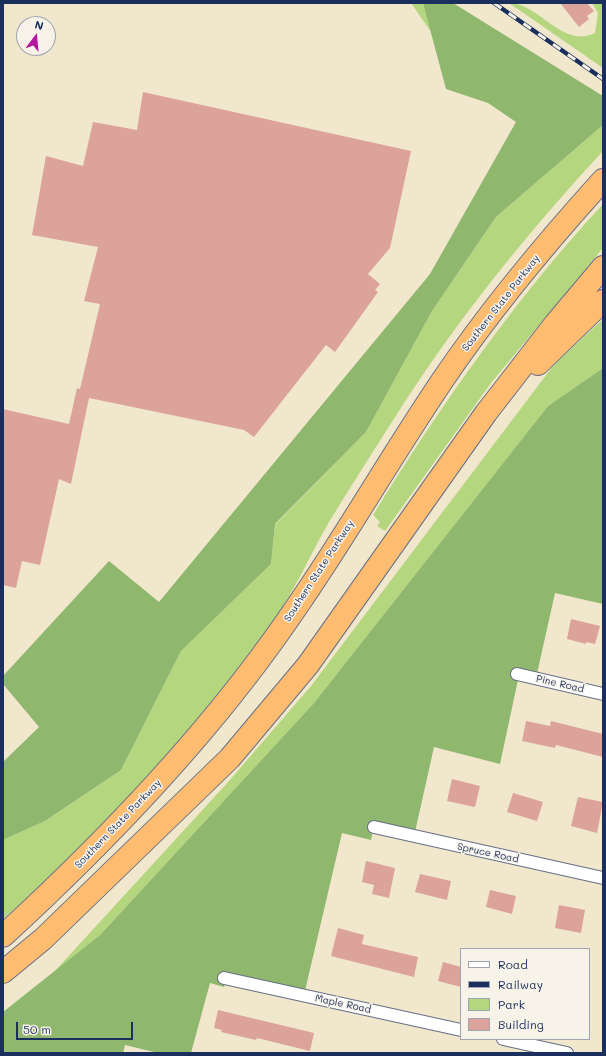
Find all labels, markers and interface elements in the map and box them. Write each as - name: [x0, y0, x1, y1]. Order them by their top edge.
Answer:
- north arrow: [16, 16, 56, 56]
- text: N: [33, 17, 45, 33]
- street label: Southern State Parkway: [460, 252, 542, 354]
- street label: Southern State Parkway: [282, 518, 356, 624]
- street label: Pine Road: [535, 673, 585, 695]
- street label: Southern State Parkway: [72, 777, 164, 871]
- street label: Spruce Road: [456, 841, 520, 865]
- legend: [460, 948, 590, 1040]
- text: Road: [498, 956, 528, 972]
- text: Railway: [498, 976, 543, 992]
- street label: Maple Road: [314, 992, 372, 1016]
- text: Park: [498, 996, 525, 1012]
- scale bar: [18, 1014, 135, 1040]
- text: Building: [498, 1016, 544, 1032]
- text: 50 m: [23, 1021, 51, 1037]

